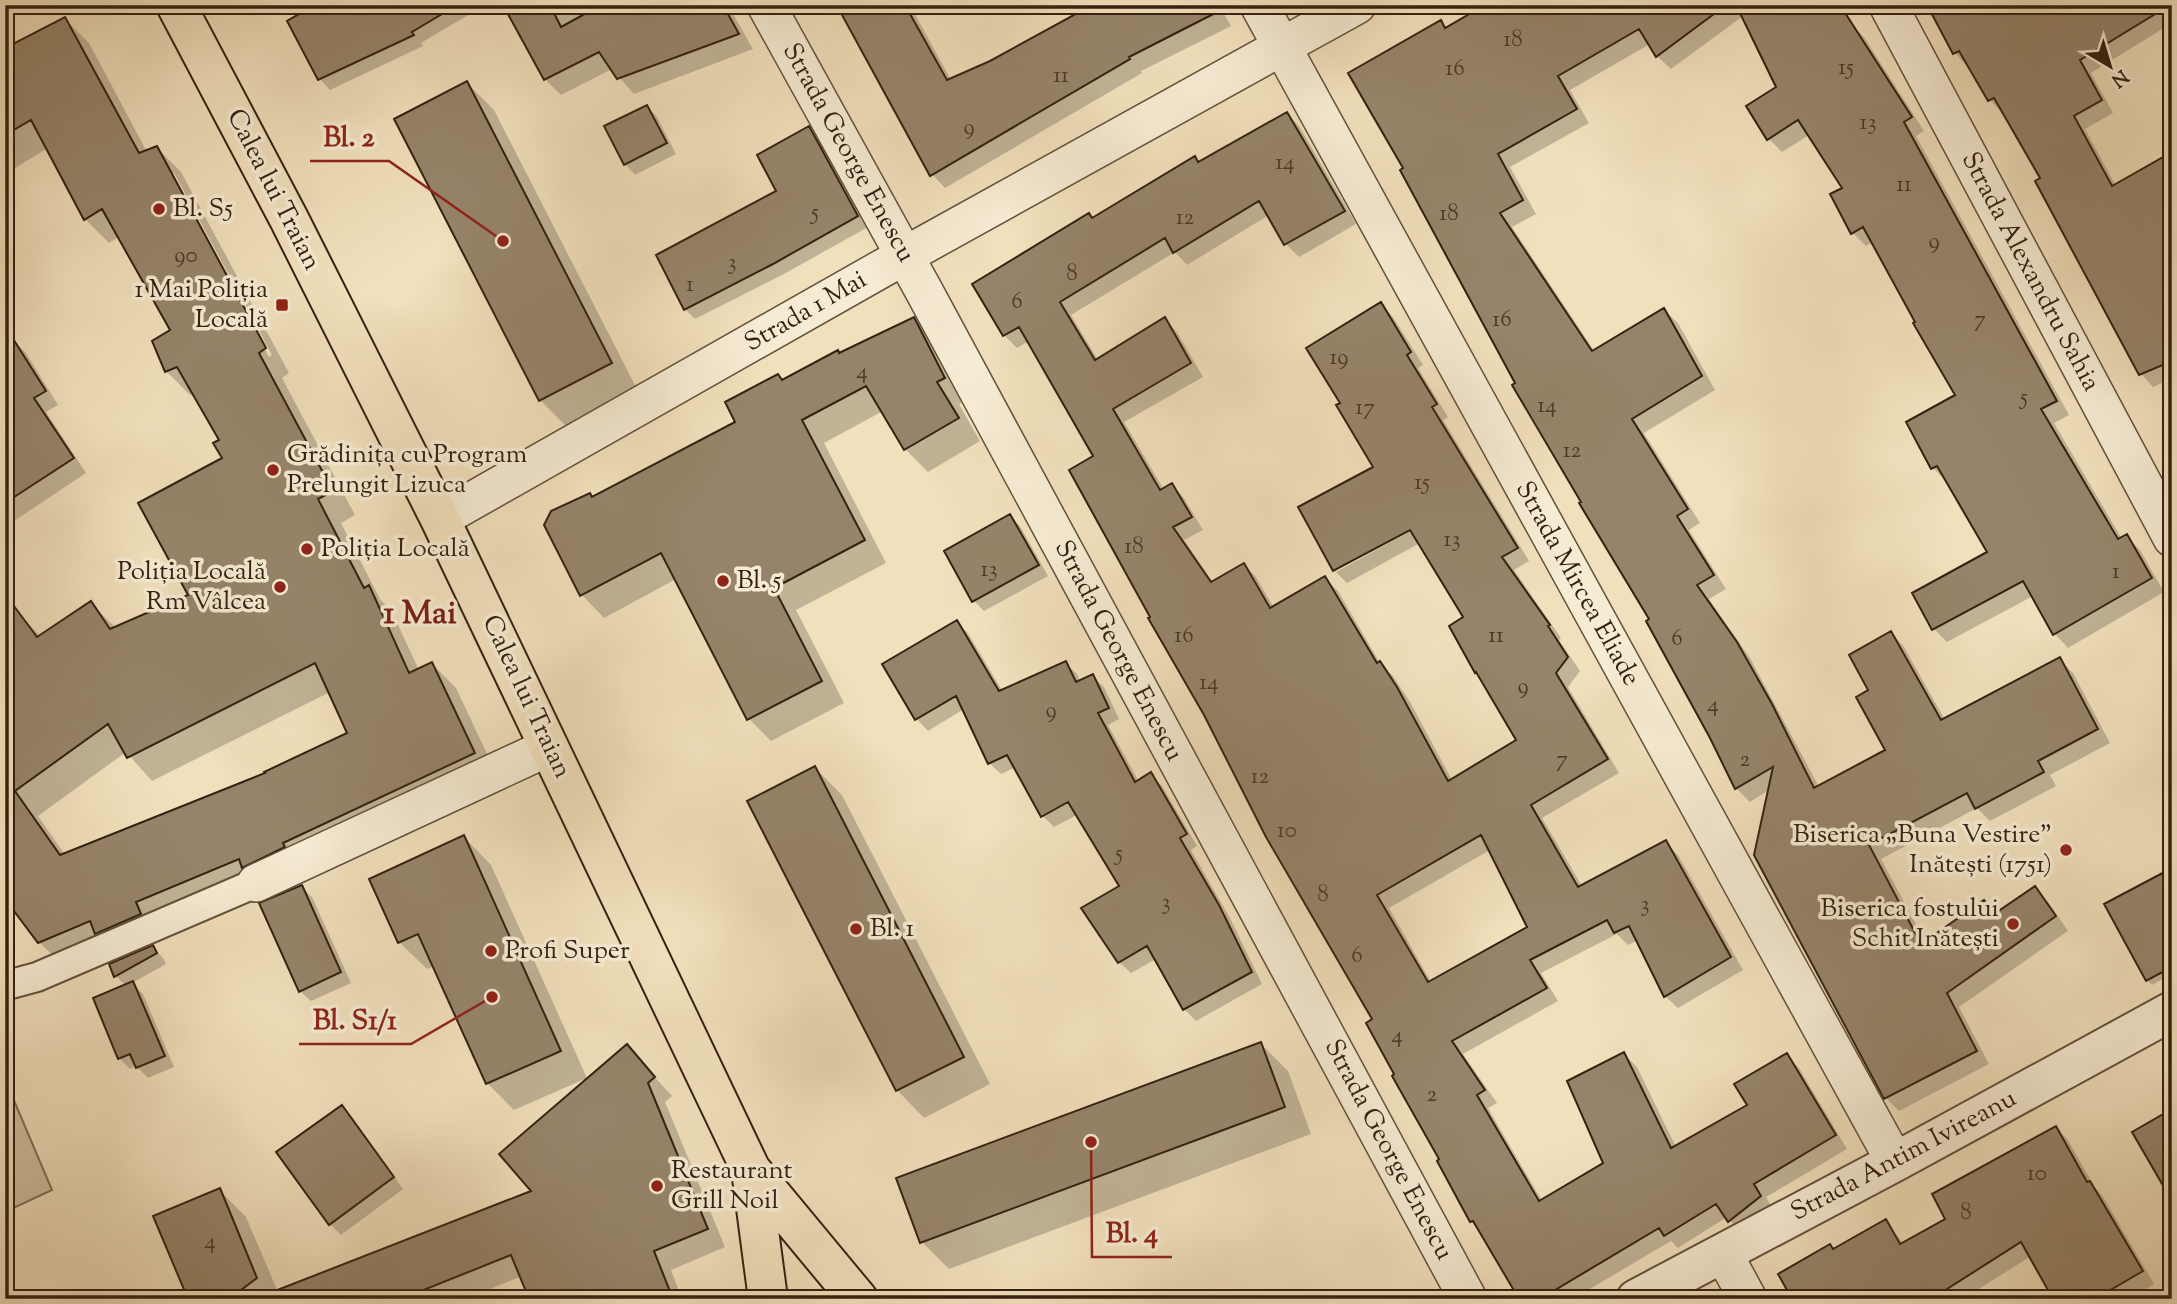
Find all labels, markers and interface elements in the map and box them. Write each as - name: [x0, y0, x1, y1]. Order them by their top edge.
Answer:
- house number: 18: [1503, 24, 1523, 57]
- north arrow: [2076, 32, 2146, 102]
- street label: Strada George Enescu: [772, 37, 924, 269]
- house number: 15: [1838, 52, 1854, 85]
- house number: 16: [1445, 53, 1465, 86]
- house number: 11: [1053, 60, 1069, 93]
- text: N: [2105, 62, 2133, 93]
- street label: Calea lui Traian: [216, 103, 330, 277]
- house number: 13: [1859, 107, 1877, 140]
- callout: Bl. 2: [310, 112, 389, 161]
- house number: 9: [963, 112, 975, 145]
- text: Bl. 2: [323, 119, 376, 159]
- street label: Strada Alexandru Sahia: [1951, 146, 2109, 398]
- house number: 14: [1275, 147, 1295, 180]
- house number: 11: [1896, 169, 1912, 202]
- place label: Bl. S5: [173, 191, 233, 228]
- house number: 5: [809, 197, 819, 230]
- house number: 18: [1439, 198, 1459, 231]
- marker: Bl. S5: [151, 201, 167, 217]
- house number: 12: [1176, 202, 1195, 235]
- house number: 9: [1928, 226, 1940, 259]
- house number: 90: [174, 240, 198, 273]
- house number: 3: [727, 247, 737, 280]
- house number: 8: [1066, 258, 1078, 291]
- street label: Strada 1 Mai: [738, 262, 874, 362]
- house number: 1: [686, 269, 694, 302]
- place label: 1 Mai Poliția Locală: [134, 272, 268, 339]
- house number: 6: [1011, 286, 1023, 319]
- marker: 1 Mai Poliția Locală: [274, 297, 290, 313]
- house number: 16: [1492, 304, 1512, 337]
- house number: 7: [1974, 304, 1986, 337]
- house number: 19: [1330, 342, 1348, 375]
- house number: 4: [856, 356, 868, 389]
- house number: 5: [2018, 382, 2028, 415]
- house number: 14: [1537, 390, 1557, 423]
- house number: 17: [1355, 392, 1375, 425]
- house number: 12: [1563, 435, 1582, 468]
- place label: Grădinița cu Program Prelungit Lizuca: [287, 437, 527, 504]
- marker: Grădinița cu Program Prelungit Lizuca: [265, 462, 281, 478]
- house number: 15: [1414, 467, 1430, 500]
- street label: Strada Mircea Eliade: [1505, 475, 1649, 693]
- house number: 13: [1443, 524, 1461, 557]
- place label: Poliția Locală: [321, 531, 470, 568]
- house number: 18: [1124, 531, 1144, 564]
- street label: Strada George Enescu: [1044, 534, 1192, 768]
- marker: Poliția Locală: [299, 541, 315, 557]
- place label: Poliția Locală Rm Vâlcea: [117, 554, 266, 621]
- house number: 13: [980, 554, 998, 587]
- house number: 1: [2112, 556, 2120, 589]
- place label: Bl. 5: [737, 563, 782, 600]
- marker: Bl. 5: [715, 573, 731, 589]
- marker: Poliția Locală Rm Vâlcea: [272, 579, 288, 595]
- district label: 1 Mai: [383, 591, 457, 639]
- street label: Calea lui Traian: [472, 609, 580, 785]
- house number: 16: [1174, 620, 1194, 653]
- house number: 11: [1488, 620, 1504, 653]
- house number: 6: [1671, 623, 1683, 656]
- house number: 14: [1199, 667, 1219, 700]
- house number: 9: [1517, 671, 1529, 704]
- house number: 4: [1707, 689, 1719, 722]
- house number: 9: [1045, 695, 1057, 728]
- house number: 7: [1556, 744, 1568, 777]
- house number: 2: [1740, 744, 1751, 777]
- house number: 12: [1251, 761, 1270, 794]
- house number: 10: [1277, 815, 1297, 848]
- place label: Biserica „Buna Vestire” Inătești (1751): [1793, 817, 2052, 884]
- house number: 5: [1113, 838, 1123, 871]
- marker: Biserica „Buna Vestire” Inătești (1751): [2058, 842, 2074, 858]
- house number: 8: [1317, 879, 1329, 912]
- house number: 3: [1161, 887, 1171, 920]
- house number: 3: [1640, 889, 1650, 922]
- place label: Biserica fostului Schit Inătești: [1821, 891, 1999, 958]
- place label: Bl. 1: [870, 911, 915, 948]
- marker: Biserica fostului Schit Inătești: [2005, 916, 2021, 932]
- marker: Bl. 1: [848, 921, 864, 937]
- place label: Profi Super: [505, 933, 630, 970]
- house number: 6: [1351, 940, 1363, 973]
- marker: Profi Super: [483, 943, 499, 959]
- callout: Bl. S1/1: [299, 995, 411, 1044]
- text: Bl. S1/1: [313, 1002, 397, 1042]
- house number: 4: [1391, 1020, 1403, 1053]
- street label: Strada George Enescu: [1314, 1033, 1462, 1267]
- house number: 2: [1427, 1079, 1438, 1112]
- street label: Strada Antim Ivireanu: [1785, 1081, 2023, 1231]
- place label: Restaurant Grill Noil: [671, 1153, 793, 1220]
- house number: 10: [2027, 1158, 2047, 1191]
- marker: Restaurant Grill Noil: [649, 1178, 665, 1194]
- house number: 8: [1960, 1197, 1972, 1230]
- callout: Bl. 4: [1092, 1208, 1172, 1257]
- text: Bl. 4: [1106, 1215, 1158, 1255]
- house number: 4: [204, 1226, 216, 1259]

